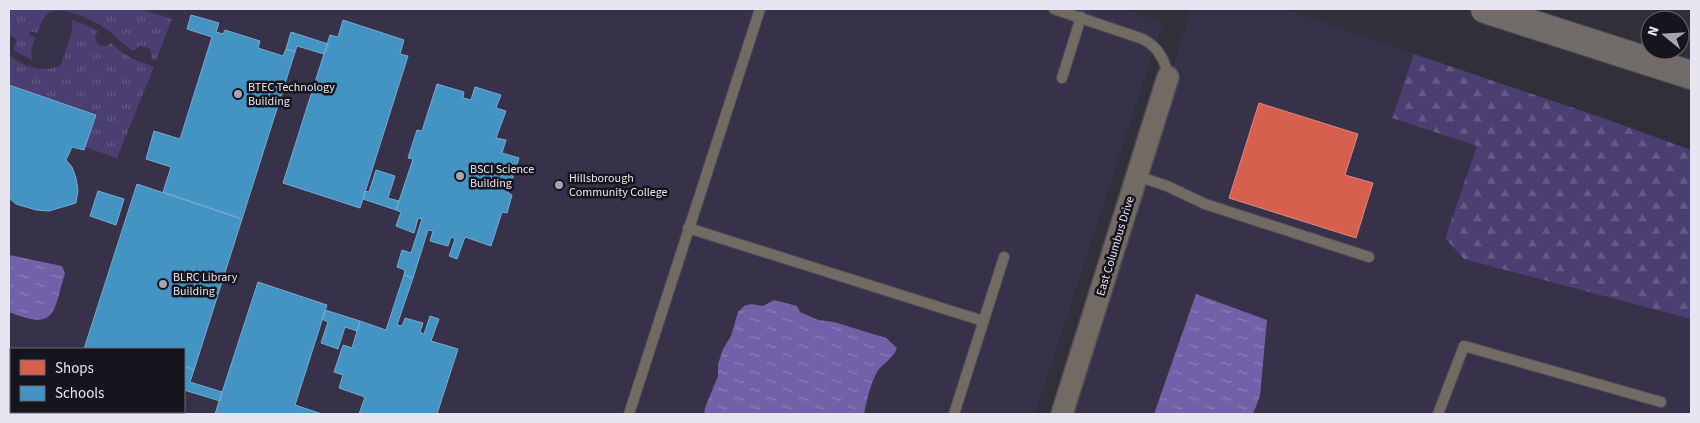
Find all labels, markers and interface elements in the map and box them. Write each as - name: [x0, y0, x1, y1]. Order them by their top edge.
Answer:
- north arrow: [1640, 10, 1690, 60]
- text: N: [1643, 24, 1665, 39]
- place label: BTEC Technology Building: [248, 79, 335, 110]
- marker: BTEC Technology Building: [232, 88, 244, 100]
- place label: BSCI Science Building: [470, 161, 534, 192]
- marker: BSCI Science Building: [454, 170, 466, 182]
- place label: Hillsborough Community College: [569, 170, 668, 201]
- marker: Hillsborough Community College: [553, 179, 565, 191]
- street label: East Columbus Drive: [1092, 194, 1139, 298]
- place label: BLRC Library Building: [173, 269, 238, 300]
- marker: BLRC Library Building: [157, 278, 169, 290]
- legend: [10, 348, 185, 413]
- text: Shops: [55, 358, 94, 379]
- text: Schools: [55, 383, 104, 404]

